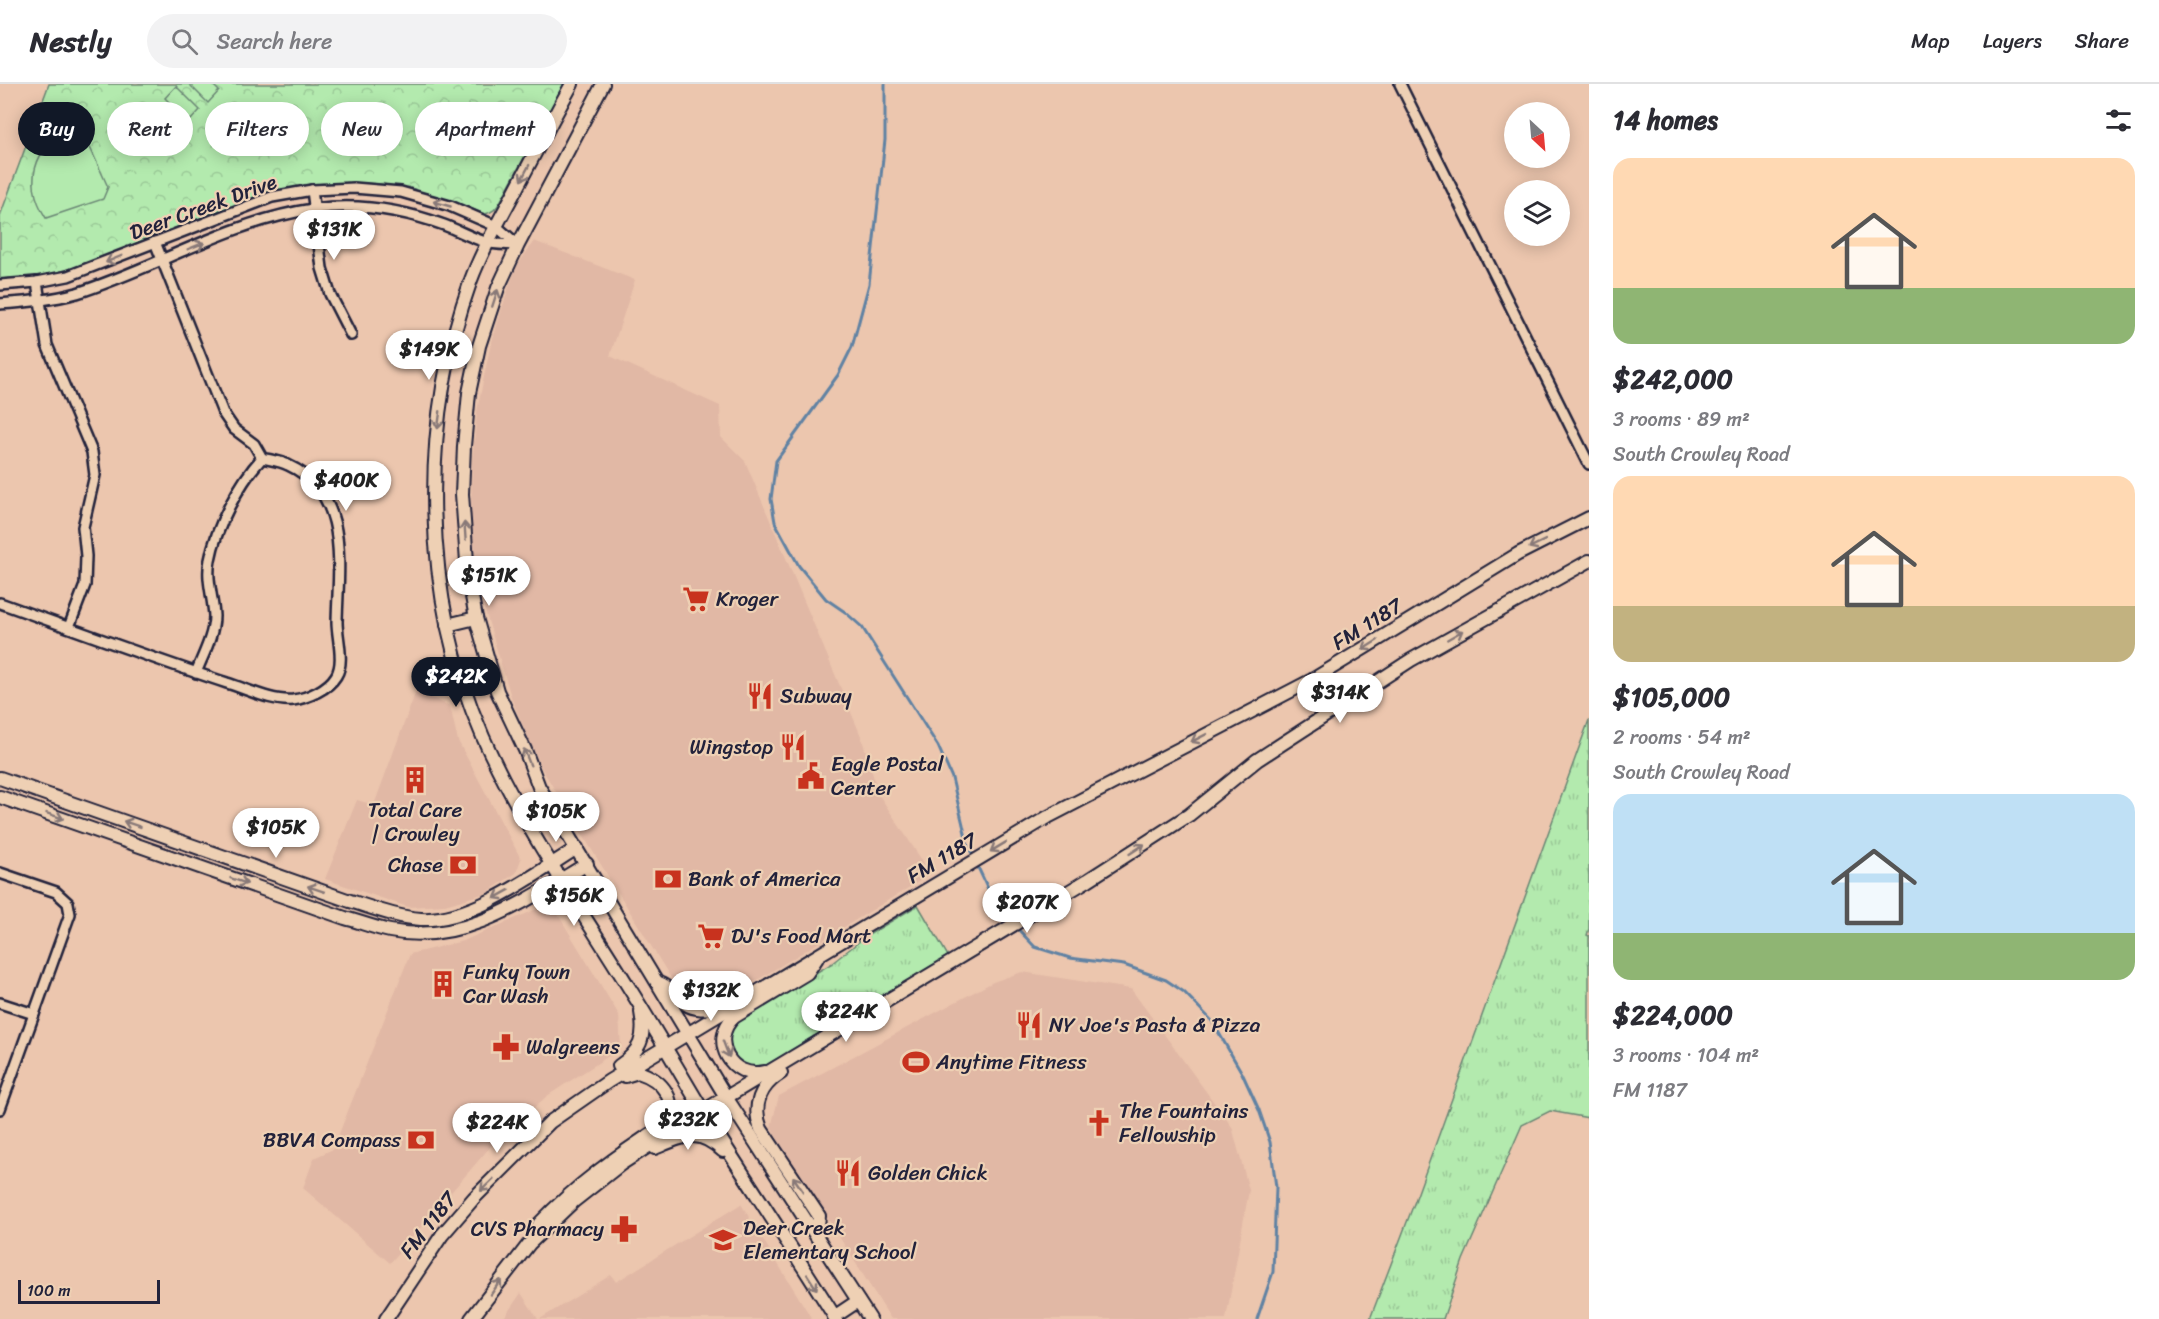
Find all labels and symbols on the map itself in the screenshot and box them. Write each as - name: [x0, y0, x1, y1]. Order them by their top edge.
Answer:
- north arrow: [1504, 102, 1570, 168]
- street label: Deer Creek Drive: [124, 163, 282, 251]
- one-way arrow: [518, 163, 530, 181]
- one-way arrow: [433, 198, 452, 209]
- pin: $131K: [292, 210, 376, 261]
- one-way arrow: [186, 240, 204, 251]
- one-way arrow: [106, 254, 124, 265]
- one-way arrow: [490, 289, 501, 308]
- pin: $149K: [387, 330, 471, 381]
- one-way arrow: [433, 410, 444, 430]
- pin: $400K: [304, 461, 388, 512]
- one-way arrow: [459, 521, 470, 541]
- one-way arrow: [1528, 539, 1546, 551]
- pin: $151K: [447, 556, 531, 607]
- place label: Kroger: [716, 580, 779, 618]
- supermarket icon: Kroger: [681, 584, 711, 614]
- street label: FM 1187: [1324, 586, 1412, 661]
- one-way arrow: [1446, 629, 1464, 640]
- one-way arrow: [1362, 640, 1379, 652]
- pin: $242K: [414, 657, 498, 708]
- pin: $314K: [1298, 673, 1382, 724]
- place label: Subway: [780, 677, 852, 715]
- restaurant icon: Subway: [745, 681, 775, 711]
- place label: Wingstop: [690, 728, 773, 766]
- restaurant icon: Wingstop: [778, 732, 808, 762]
- one-way arrow: [1190, 733, 1208, 745]
- place label: Eagle Postal Center: [831, 745, 945, 807]
- one-way arrow: [521, 748, 532, 767]
- public building icon: Eagle Postal Center: [796, 761, 826, 791]
- building icon: Total Care | Crowley: [400, 765, 430, 795]
- place label: Total Care | Crowley: [368, 791, 463, 853]
- pin: $105K: [514, 792, 598, 843]
- pin: $105K: [234, 808, 318, 859]
- one-way arrow: [45, 812, 64, 823]
- one-way arrow: [123, 818, 142, 829]
- street label: FM 1187: [899, 821, 987, 894]
- one-way arrow: [990, 841, 1007, 853]
- one-way arrow: [1128, 842, 1145, 854]
- place label: Chase: [388, 846, 443, 884]
- bank icon: Chase: [448, 850, 478, 880]
- place label: Bank of America: [688, 860, 841, 898]
- bank icon: Bank of America: [653, 864, 683, 894]
- one-way arrow: [229, 876, 248, 887]
- pin: $156K: [532, 876, 616, 927]
- one-way arrow: [307, 883, 326, 894]
- pin: $207K: [985, 883, 1069, 934]
- one-way arrow: [494, 888, 511, 900]
- place label: DJ's Food Mart: [731, 917, 871, 955]
- supermarket icon: DJ's Food Mart: [696, 921, 726, 951]
- place label: Funky Town Car Wash: [463, 953, 570, 1015]
- building icon: Funky Town Car Wash: [428, 969, 458, 999]
- pin: $132K: [669, 971, 753, 1022]
- pin: $224K: [804, 992, 888, 1043]
- place label: NY Joe's Pasta & Pizza: [1049, 1006, 1261, 1044]
- restaurant icon: NY Joe's Pasta & Pizza: [1014, 1010, 1044, 1040]
- place label: Walgreens: [526, 1028, 620, 1066]
- pharmacy icon: Walgreens: [491, 1032, 521, 1062]
- one-way arrow: [721, 1039, 732, 1058]
- place label: Anytime Fitness: [935, 1043, 1087, 1081]
- sports icon: Anytime Fitness: [901, 1047, 931, 1077]
- place label: The Fountains Fellowship: [1119, 1092, 1249, 1154]
- pin: $232K: [646, 1100, 730, 1151]
- pin: $224K: [455, 1103, 539, 1154]
- church icon: The Fountains Fellowship: [1084, 1108, 1114, 1138]
- place label: BBVA Compass: [263, 1121, 401, 1159]
- bank icon: BBVA Compass: [406, 1125, 436, 1155]
- place label: Golden Chick: [868, 1154, 988, 1192]
- restaurant icon: Golden Chick: [833, 1158, 863, 1188]
- one-way arrow: [791, 1175, 804, 1192]
- one-way arrow: [479, 1178, 494, 1192]
- street label: FM 1187: [389, 1181, 468, 1267]
- place label: Deer Creek Elementary School: [743, 1209, 917, 1271]
- place label: CVS Pharmacy: [471, 1210, 604, 1248]
- pharmacy icon: CVS Pharmacy: [609, 1214, 639, 1244]
- school or university icon: Deer Creek Elementary School: [708, 1225, 738, 1255]
- one-way arrow: [807, 1273, 819, 1290]
- scale bar: [18, 1277, 160, 1304]
- one-way arrow: [490, 1280, 502, 1296]

